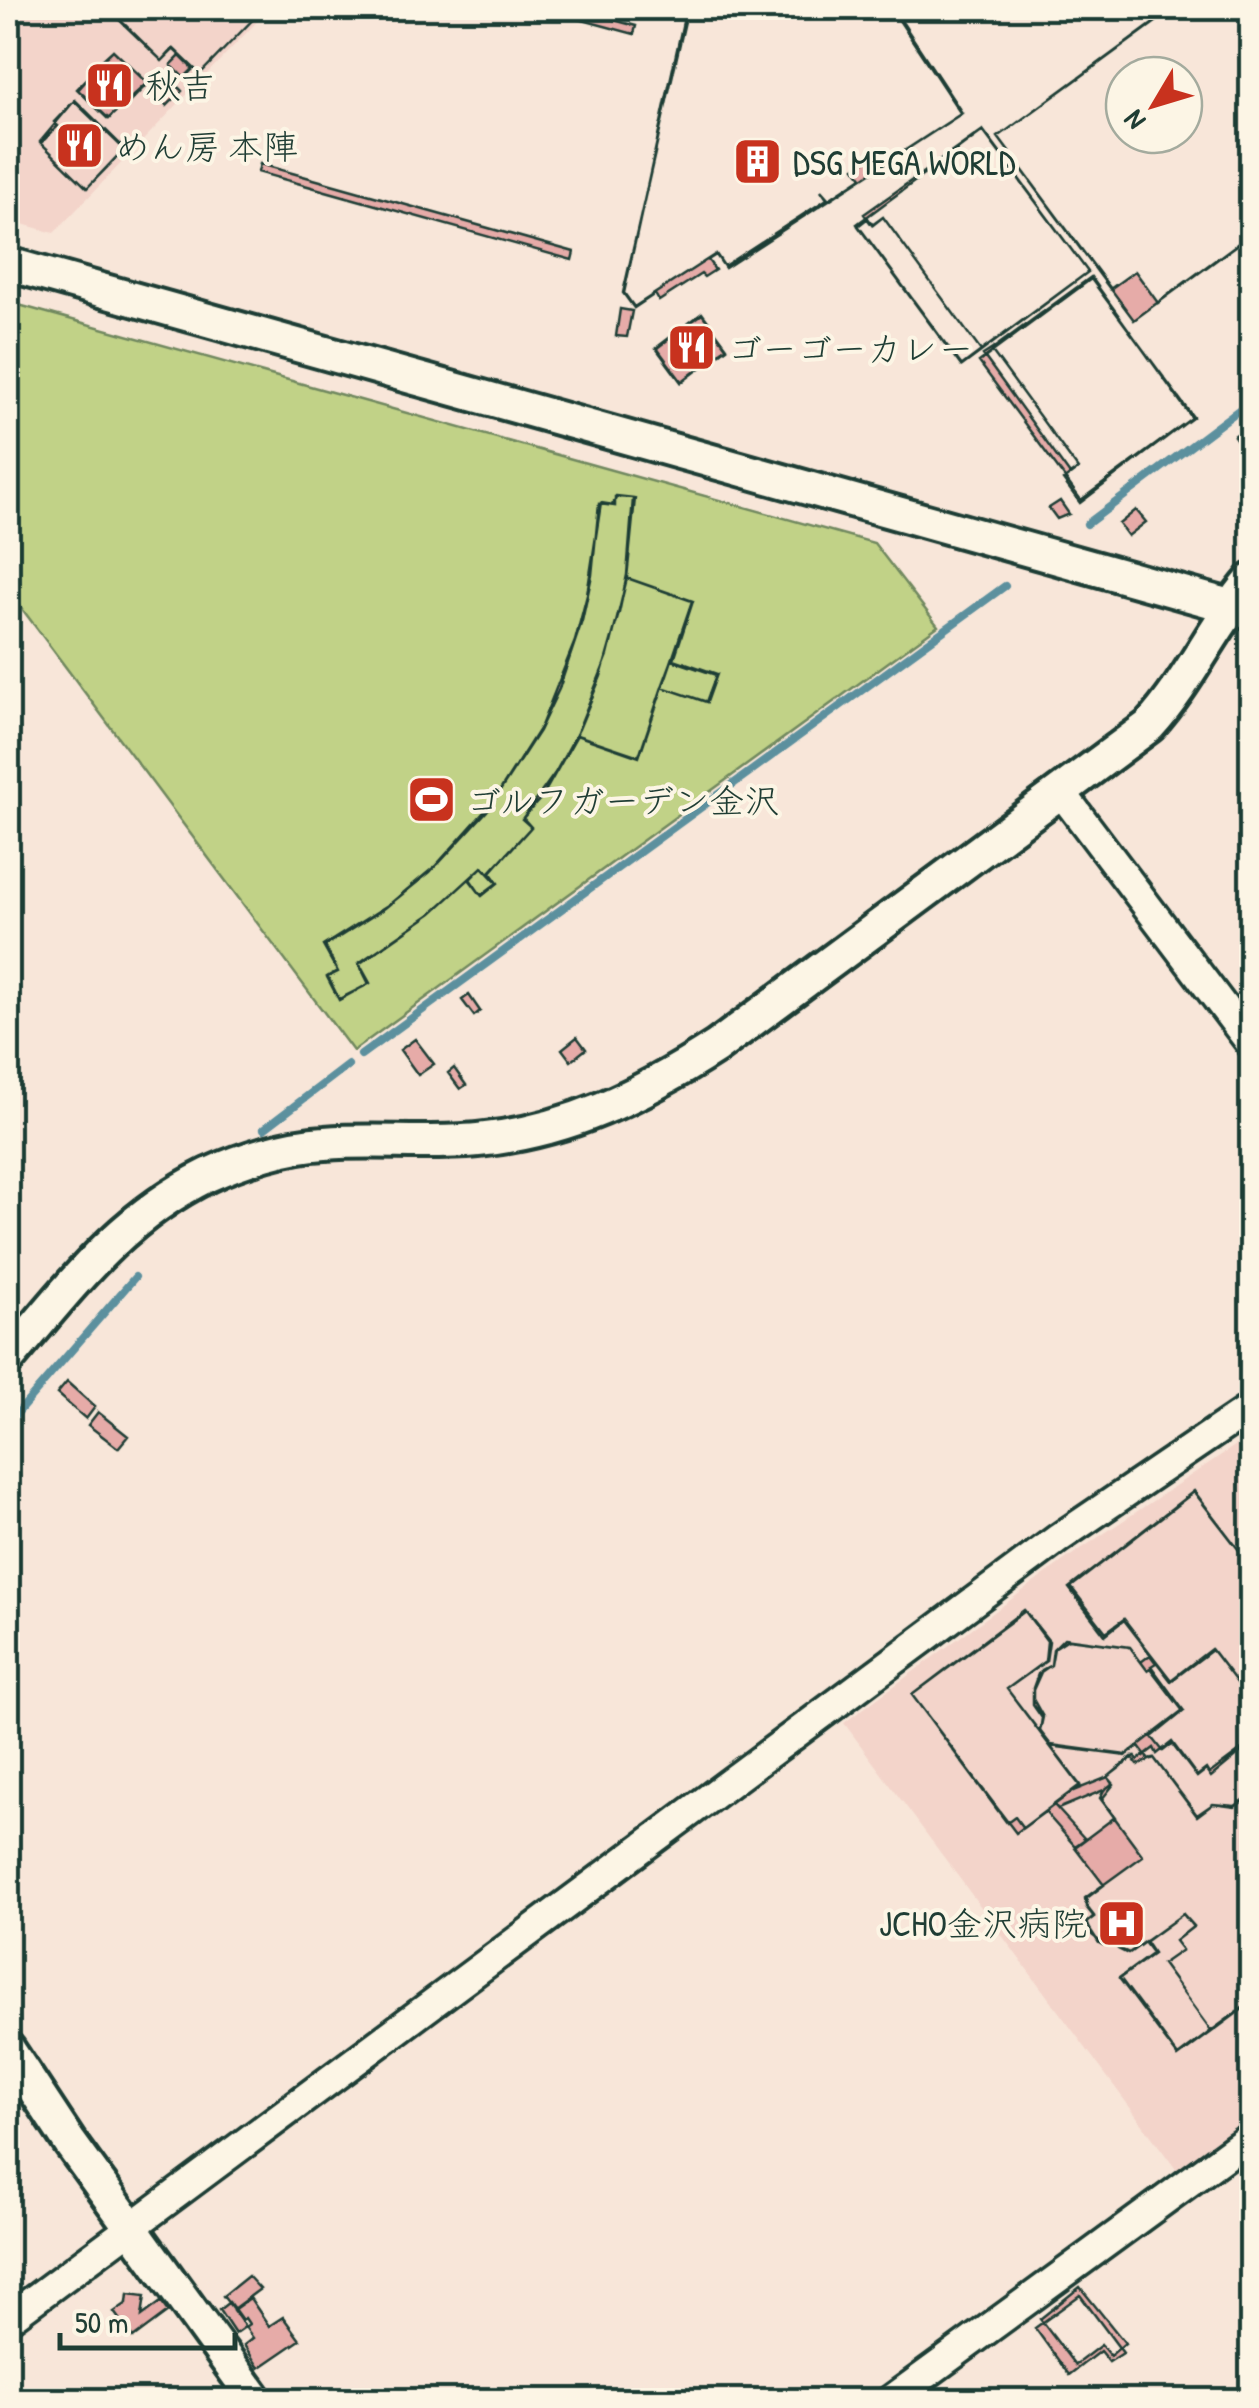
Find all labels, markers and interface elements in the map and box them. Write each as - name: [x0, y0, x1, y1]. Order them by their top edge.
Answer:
- north arrow: [1104, 55, 1204, 155]
- restaurant icon: 秋吉: [84, 59, 136, 111]
- place label: 秋吉: [145, 62, 215, 109]
- text: N: [1115, 103, 1154, 138]
- restaurant icon: めん房 本陣: [54, 120, 106, 172]
- place label: めん房 本陣: [115, 123, 298, 170]
- building icon: DSG MEGA WORLD: [732, 136, 784, 188]
- place label: DSG MEGA WORLD: [793, 139, 1016, 186]
- restaurant icon: ゴーゴーカレー: [666, 322, 718, 374]
- place label: ゴーゴーカレー: [727, 325, 973, 372]
- sports icon: ゴルフガーデン金沢: [405, 774, 457, 826]
- place label: ゴルフガーデン金沢: [466, 777, 780, 824]
- hospital icon: JCHO金沢病院: [1096, 1897, 1148, 1949]
- place label: JCHO金沢病院: [879, 1900, 1087, 1947]
- scale bar: [60, 2288, 235, 2350]
- text: 50 m: [75, 2302, 128, 2342]

